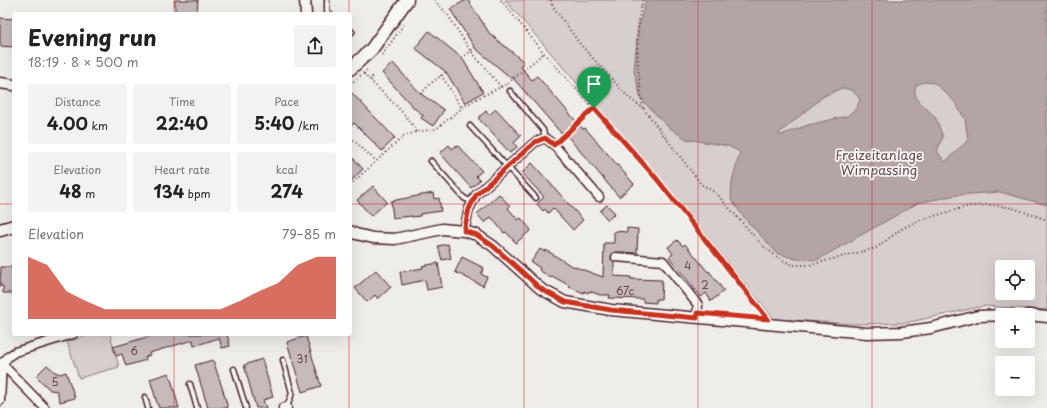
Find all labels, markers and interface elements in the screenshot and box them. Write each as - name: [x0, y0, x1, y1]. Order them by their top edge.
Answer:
- text: Evening run: [28, 20, 157, 53]
- button: share: [294, 25, 336, 67]
- text: 18:19 · 8 × 500 m: [28, 52, 139, 71]
- pin: [577, 67, 611, 108]
- icon: arrive: [583, 73, 605, 95]
- text: Distance: [54, 93, 100, 110]
- text: Time: [169, 93, 195, 110]
- text: Pace: [274, 93, 299, 110]
- text: 4.00: [47, 110, 88, 136]
- text: 22:40: [156, 110, 208, 136]
- text: 5:40: [254, 110, 294, 136]
- text: km: [88, 117, 108, 134]
- text: /km: [294, 117, 319, 134]
- park label: Freizeitanlage Wimpassing: [835, 145, 923, 179]
- text: Elevation: [54, 161, 101, 178]
- text: Heart rate: [154, 161, 210, 178]
- text: kcal: [276, 161, 298, 178]
- text: 48: [59, 178, 82, 204]
- text: 134: [153, 178, 184, 204]
- text: 274: [270, 178, 303, 204]
- text: m: [82, 185, 95, 202]
- text: bpm: [184, 185, 211, 202]
- text: Elevation: [28, 224, 84, 243]
- text: 79–85 m: [282, 224, 336, 243]
- house number: 4: [684, 257, 692, 274]
- map controls: [995, 260, 1035, 396]
- button: locate: [995, 260, 1035, 300]
- house number: 2: [701, 276, 709, 293]
- house number: 67c: [616, 282, 635, 299]
- button: +: [995, 308, 1035, 348]
- house number: 6: [130, 342, 138, 359]
- house number: 31: [296, 350, 308, 367]
- button: −: [995, 356, 1035, 396]
- house number: 5: [51, 373, 59, 390]

